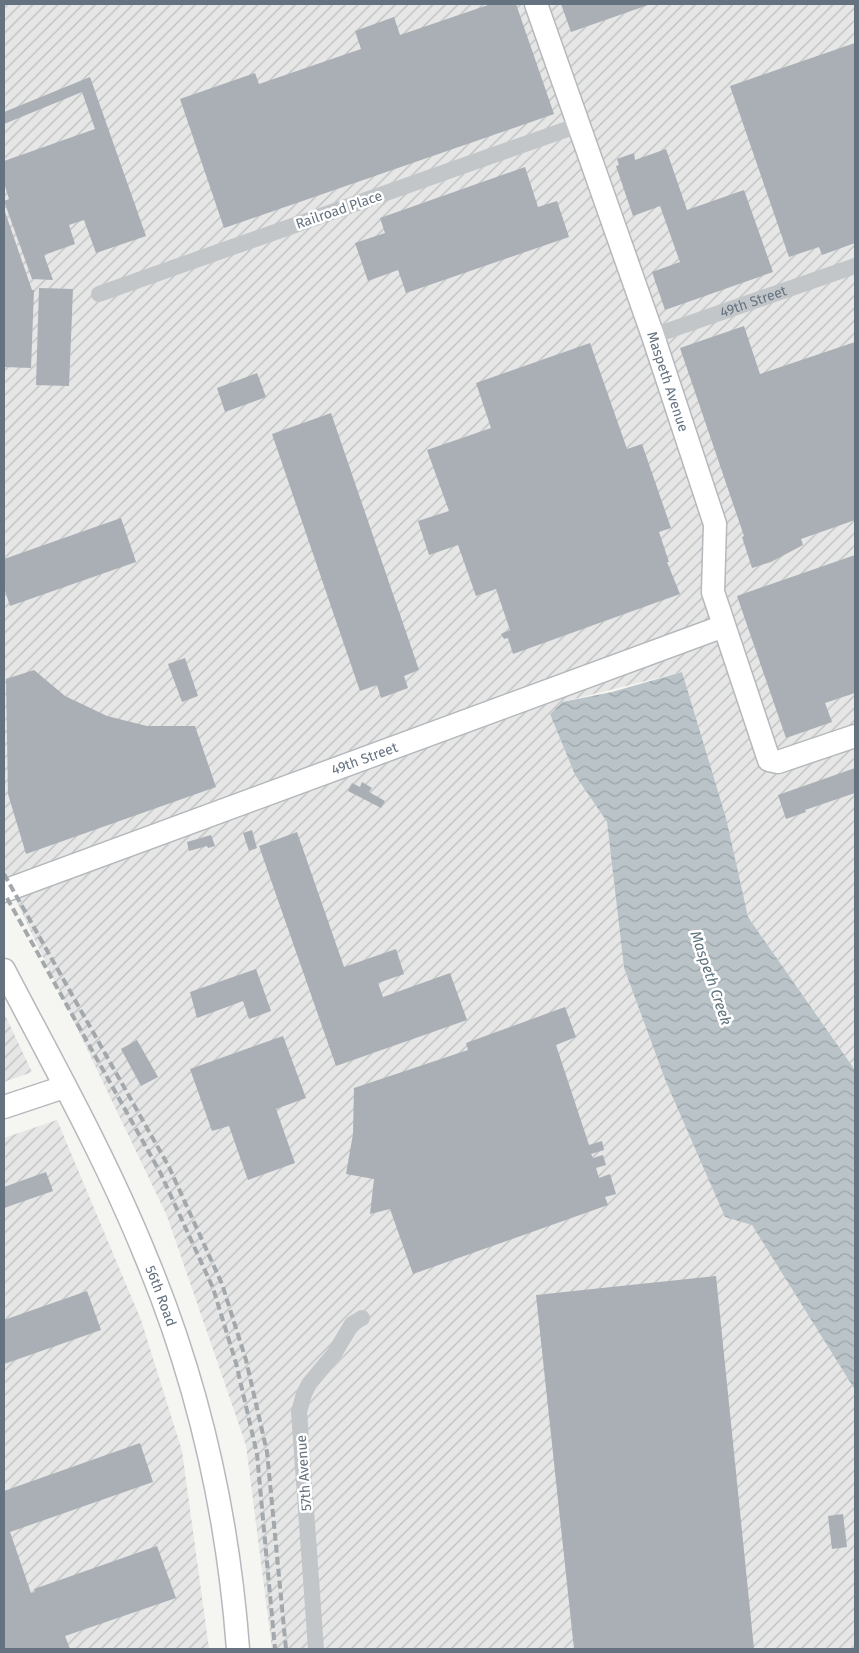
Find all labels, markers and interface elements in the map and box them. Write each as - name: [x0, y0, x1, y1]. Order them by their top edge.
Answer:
- street label: Railroad Place: [293, 187, 385, 233]
- street label: 49th Street: [718, 282, 790, 321]
- street label: Maspeth Avenue: [644, 329, 692, 434]
- street label: 49th Street: [329, 738, 401, 778]
- water label: Maspeth Creek: [686, 929, 736, 1027]
- street label: 56th Road: [142, 1263, 180, 1329]
- street label: 57th Avenue: [293, 1434, 315, 1512]

